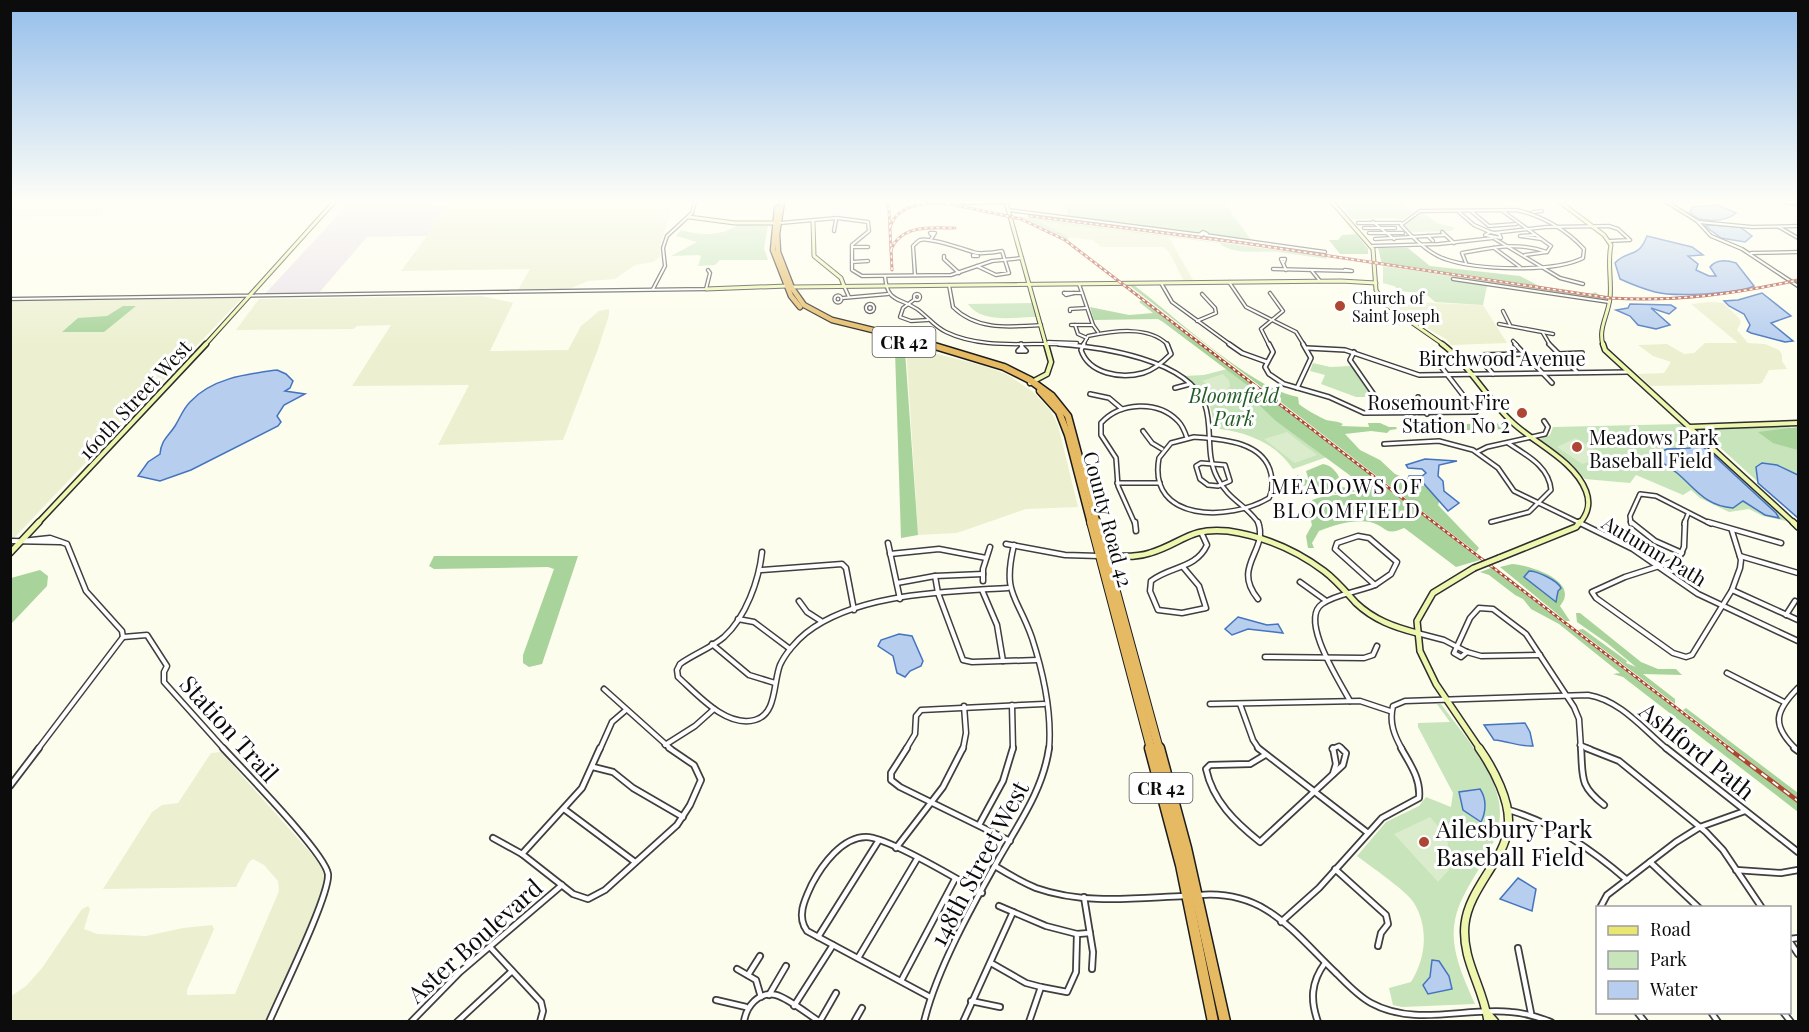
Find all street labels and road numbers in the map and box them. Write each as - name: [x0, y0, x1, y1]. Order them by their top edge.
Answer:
- road number: CR 42: [872, 327, 936, 357]
- street label: 160th Street West: [72, 333, 197, 465]
- street label: Birchwood Avenue: [1418, 344, 1586, 371]
- street label: County Road 42: [1078, 448, 1140, 590]
- street label: Autumn Path: [1597, 508, 1712, 592]
- street label: Station Trail: [174, 668, 287, 788]
- street label: Ashford Path: [1633, 693, 1762, 806]
- road number: CR 42: [1130, 773, 1192, 803]
- street label: 148th Street West: [921, 775, 1035, 951]
- street label: Aster Boulevard: [399, 871, 548, 1010]

